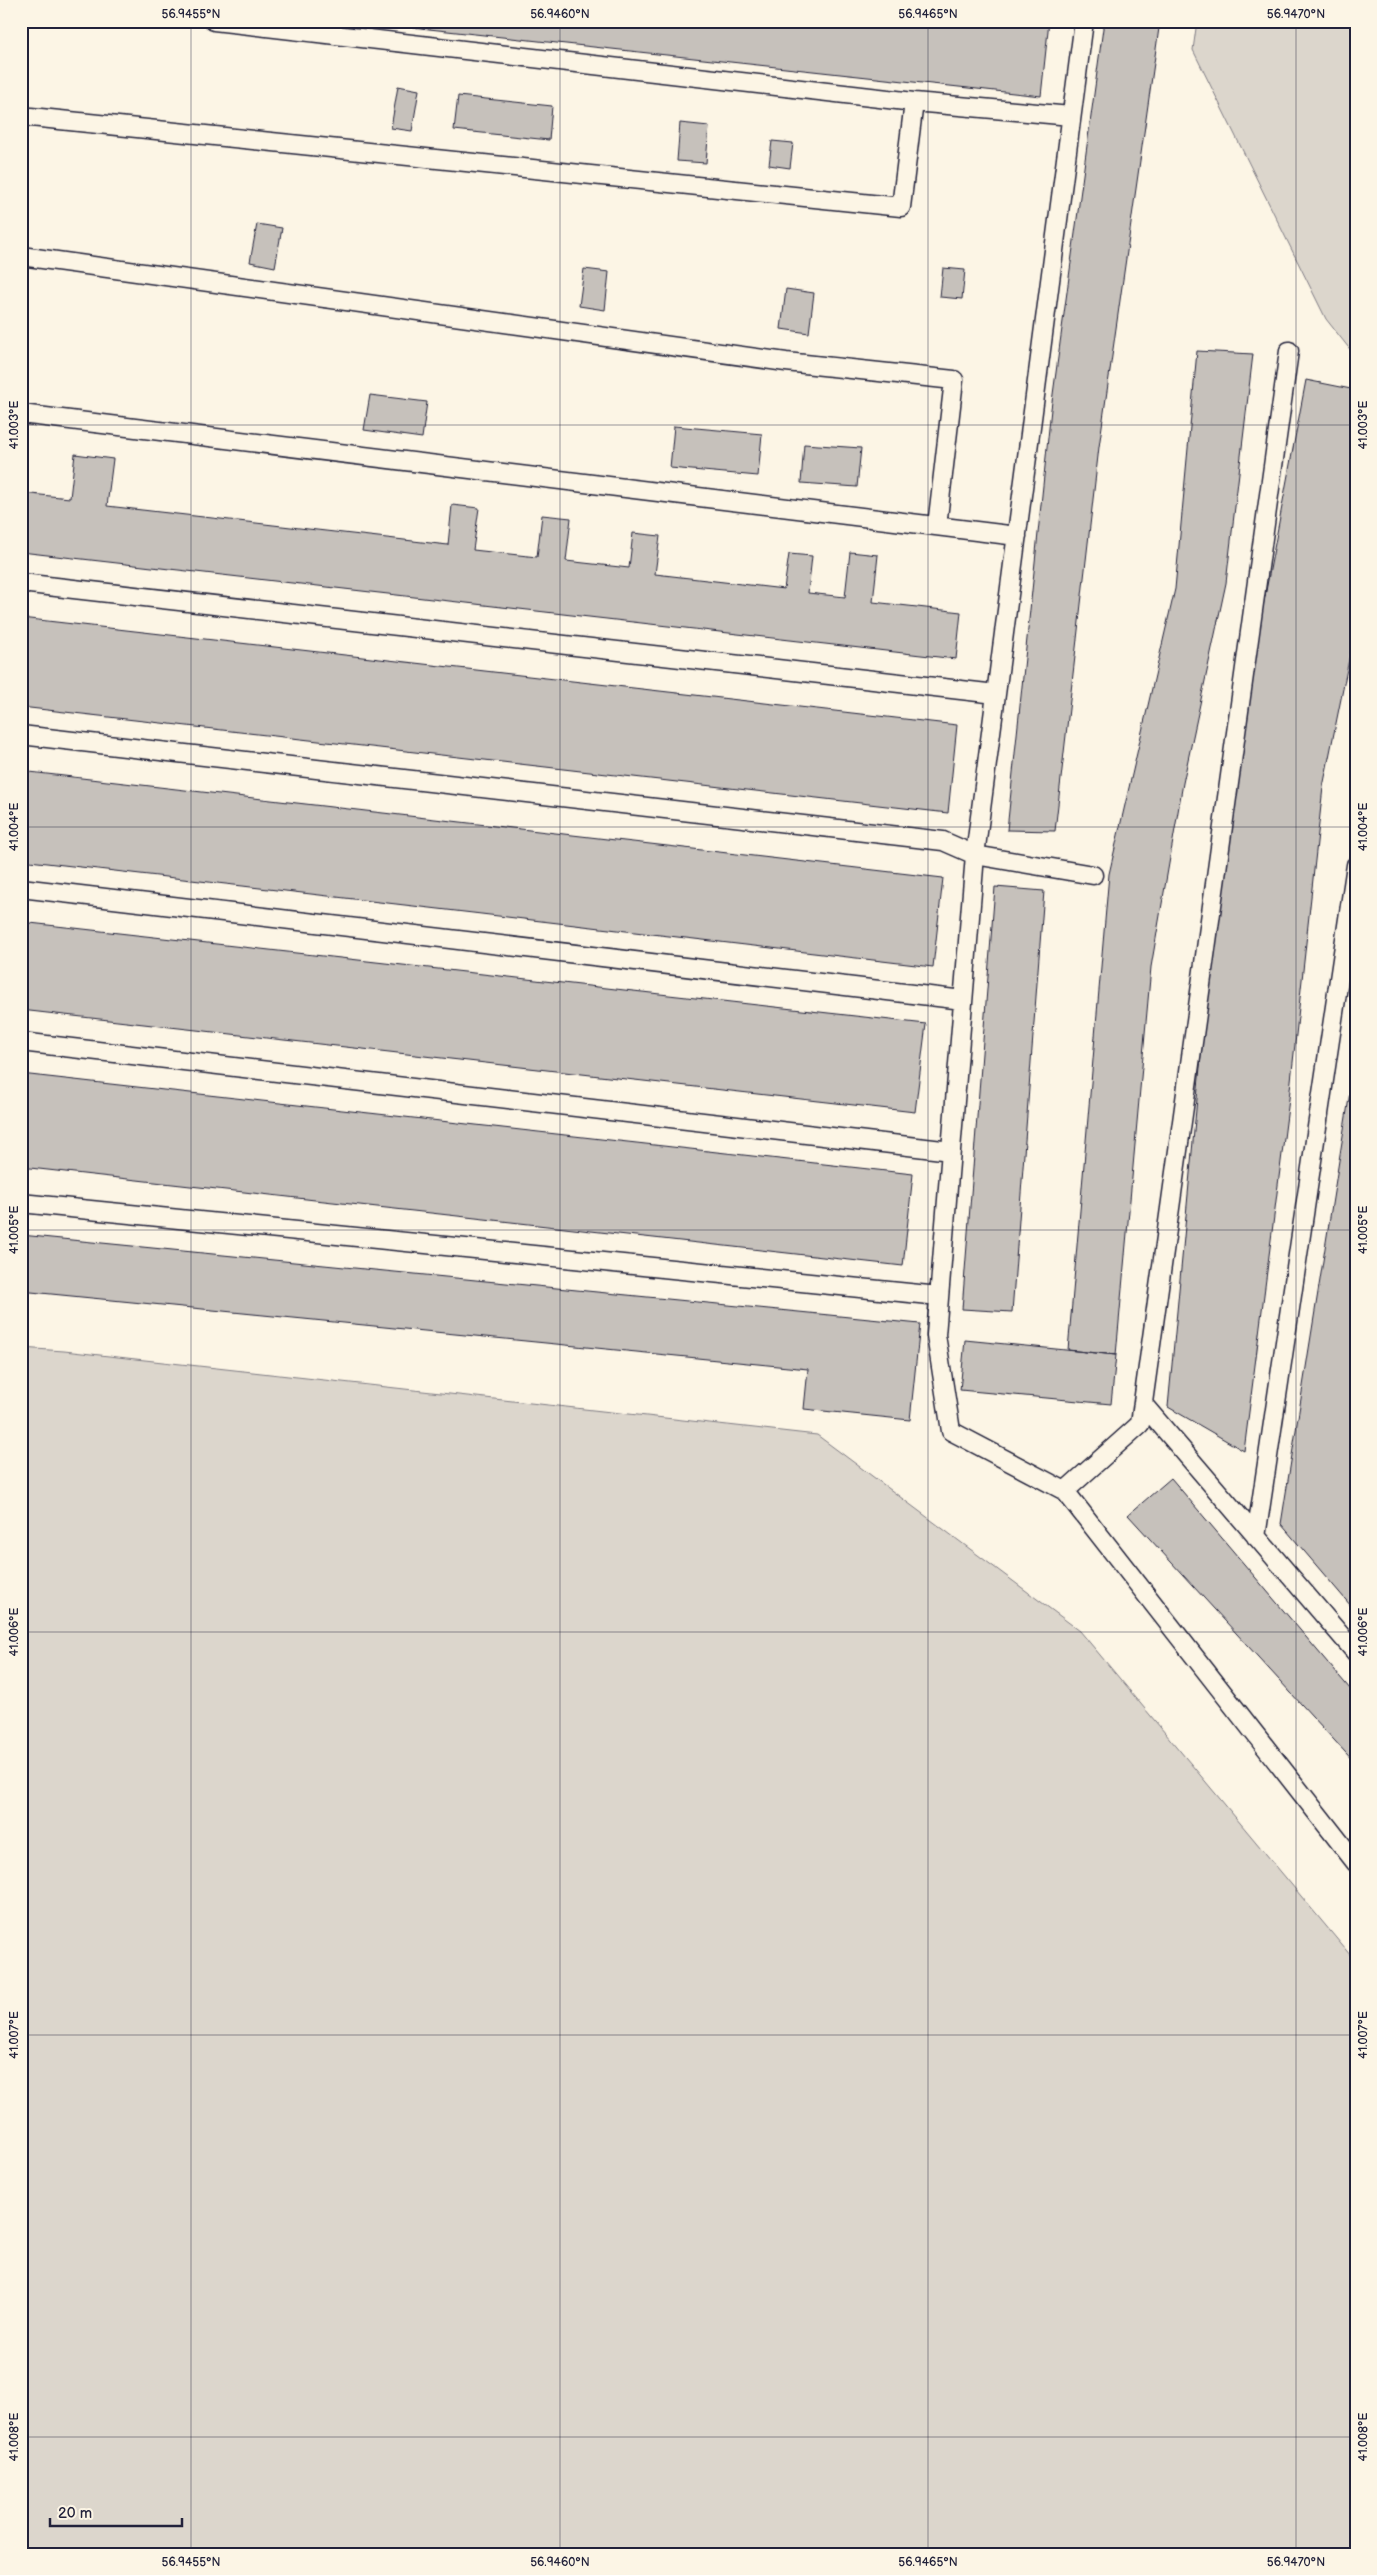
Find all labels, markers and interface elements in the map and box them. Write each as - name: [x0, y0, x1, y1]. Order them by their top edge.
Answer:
- text: 56.9455°N: [162, 7, 220, 22]
- text: 56.9460°N: [530, 7, 590, 22]
- text: 56.9465°N: [898, 7, 958, 22]
- text: 56.9470°N: [1267, 7, 1325, 22]
- text: 41.003°E: [7, 400, 22, 450]
- text: 41.003°E: [1356, 400, 1371, 450]
- text: 41.004°E: [7, 803, 22, 851]
- text: 41.004°E: [1356, 803, 1371, 851]
- text: 41.005°E: [7, 1206, 22, 1254]
- text: 41.005°E: [1356, 1206, 1371, 1254]
- text: 41.006°E: [7, 1607, 22, 1656]
- text: 41.006°E: [1356, 1607, 1371, 1656]
- text: 41.007°E: [7, 2011, 22, 2059]
- text: 41.007°E: [1356, 2011, 1371, 2059]
- text: 41.008°E: [7, 2412, 22, 2461]
- text: 41.008°E: [1356, 2412, 1371, 2461]
- scale bar: [50, 2495, 182, 2527]
- text: 20 m: [58, 2504, 92, 2523]
- text: 56.9455°N: [162, 2555, 220, 2570]
- text: 56.9460°N: [530, 2555, 590, 2570]
- text: 56.9465°N: [898, 2555, 958, 2570]
- text: 56.9470°N: [1267, 2555, 1325, 2570]

